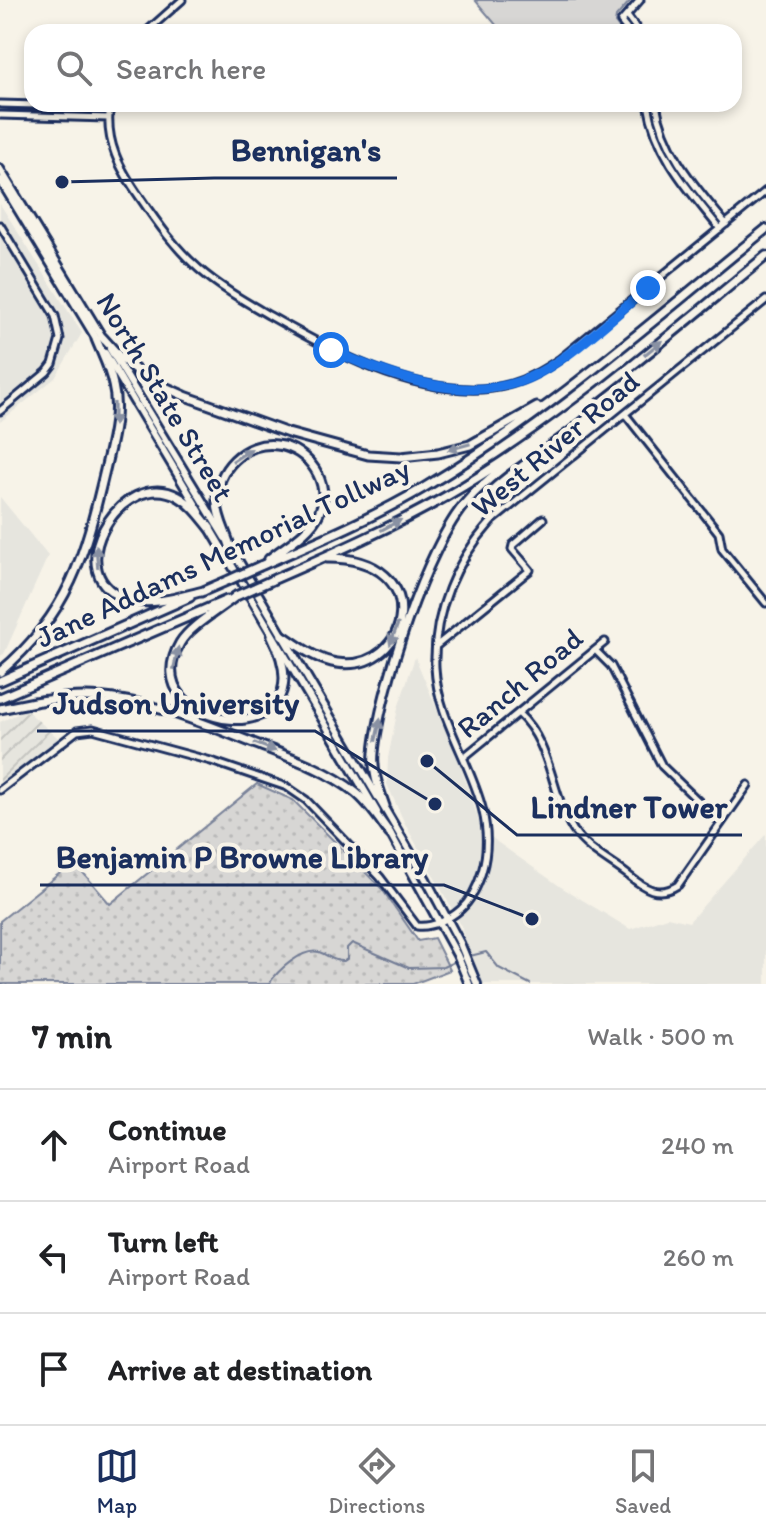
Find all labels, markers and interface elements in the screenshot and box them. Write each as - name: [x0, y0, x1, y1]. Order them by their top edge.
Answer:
- search box: [24, 24, 742, 112]
- icon: search: [52, 46, 96, 90]
- text: Search here: [116, 50, 266, 87]
- callout: Bennigan's: [214, 122, 397, 178]
- text: Bennigan's: [231, 131, 381, 169]
- route end: [630, 270, 666, 306]
- street label: North State Street: [88, 285, 242, 508]
- route start: [313, 332, 349, 368]
- one-way arrow: [643, 341, 663, 357]
- street label: West River Road: [463, 363, 646, 525]
- one-way arrow: [108, 402, 120, 427]
- one-way arrow: [447, 441, 471, 454]
- one-way arrow: [231, 449, 253, 463]
- street label: Jane Addams Memorial Tollway: [30, 450, 416, 656]
- one-way arrow: [380, 518, 403, 531]
- one-way arrow: [91, 544, 104, 570]
- street label: Ranch Road: [449, 619, 591, 746]
- one-way arrow: [387, 622, 400, 646]
- one-way arrow: [170, 646, 183, 671]
- callout: Judson University: [37, 675, 315, 731]
- text: Judson University: [52, 684, 300, 722]
- one-way arrow: [372, 718, 385, 743]
- one-way arrow: [253, 741, 277, 754]
- callout: Lindner Tower: [517, 779, 742, 835]
- text: Lindner Tower: [531, 788, 729, 826]
- callout: Benjamin P Browne Library: [40, 829, 444, 885]
- text: Benjamin P Browne Library: [56, 838, 429, 876]
- text: 7 min: [32, 1016, 112, 1057]
- text: Walk · 500 m: [587, 1020, 734, 1052]
- text: Continue: [108, 1111, 227, 1148]
- icon: ahead: [32, 1123, 76, 1167]
- text: 240 m: [661, 1129, 734, 1161]
- text: Airport Road: [108, 1148, 250, 1180]
- text: Turn left: [108, 1223, 219, 1260]
- icon: left: [32, 1235, 76, 1279]
- text: 260 m: [663, 1241, 734, 1273]
- text: Airport Road: [108, 1260, 250, 1292]
- icon: arrive: [32, 1347, 76, 1391]
- text: Arrive at destination: [108, 1351, 372, 1388]
- tab: Map: [95, 1444, 139, 1519]
- tab: Directions: [329, 1444, 425, 1519]
- tab: Saved: [615, 1444, 671, 1519]

